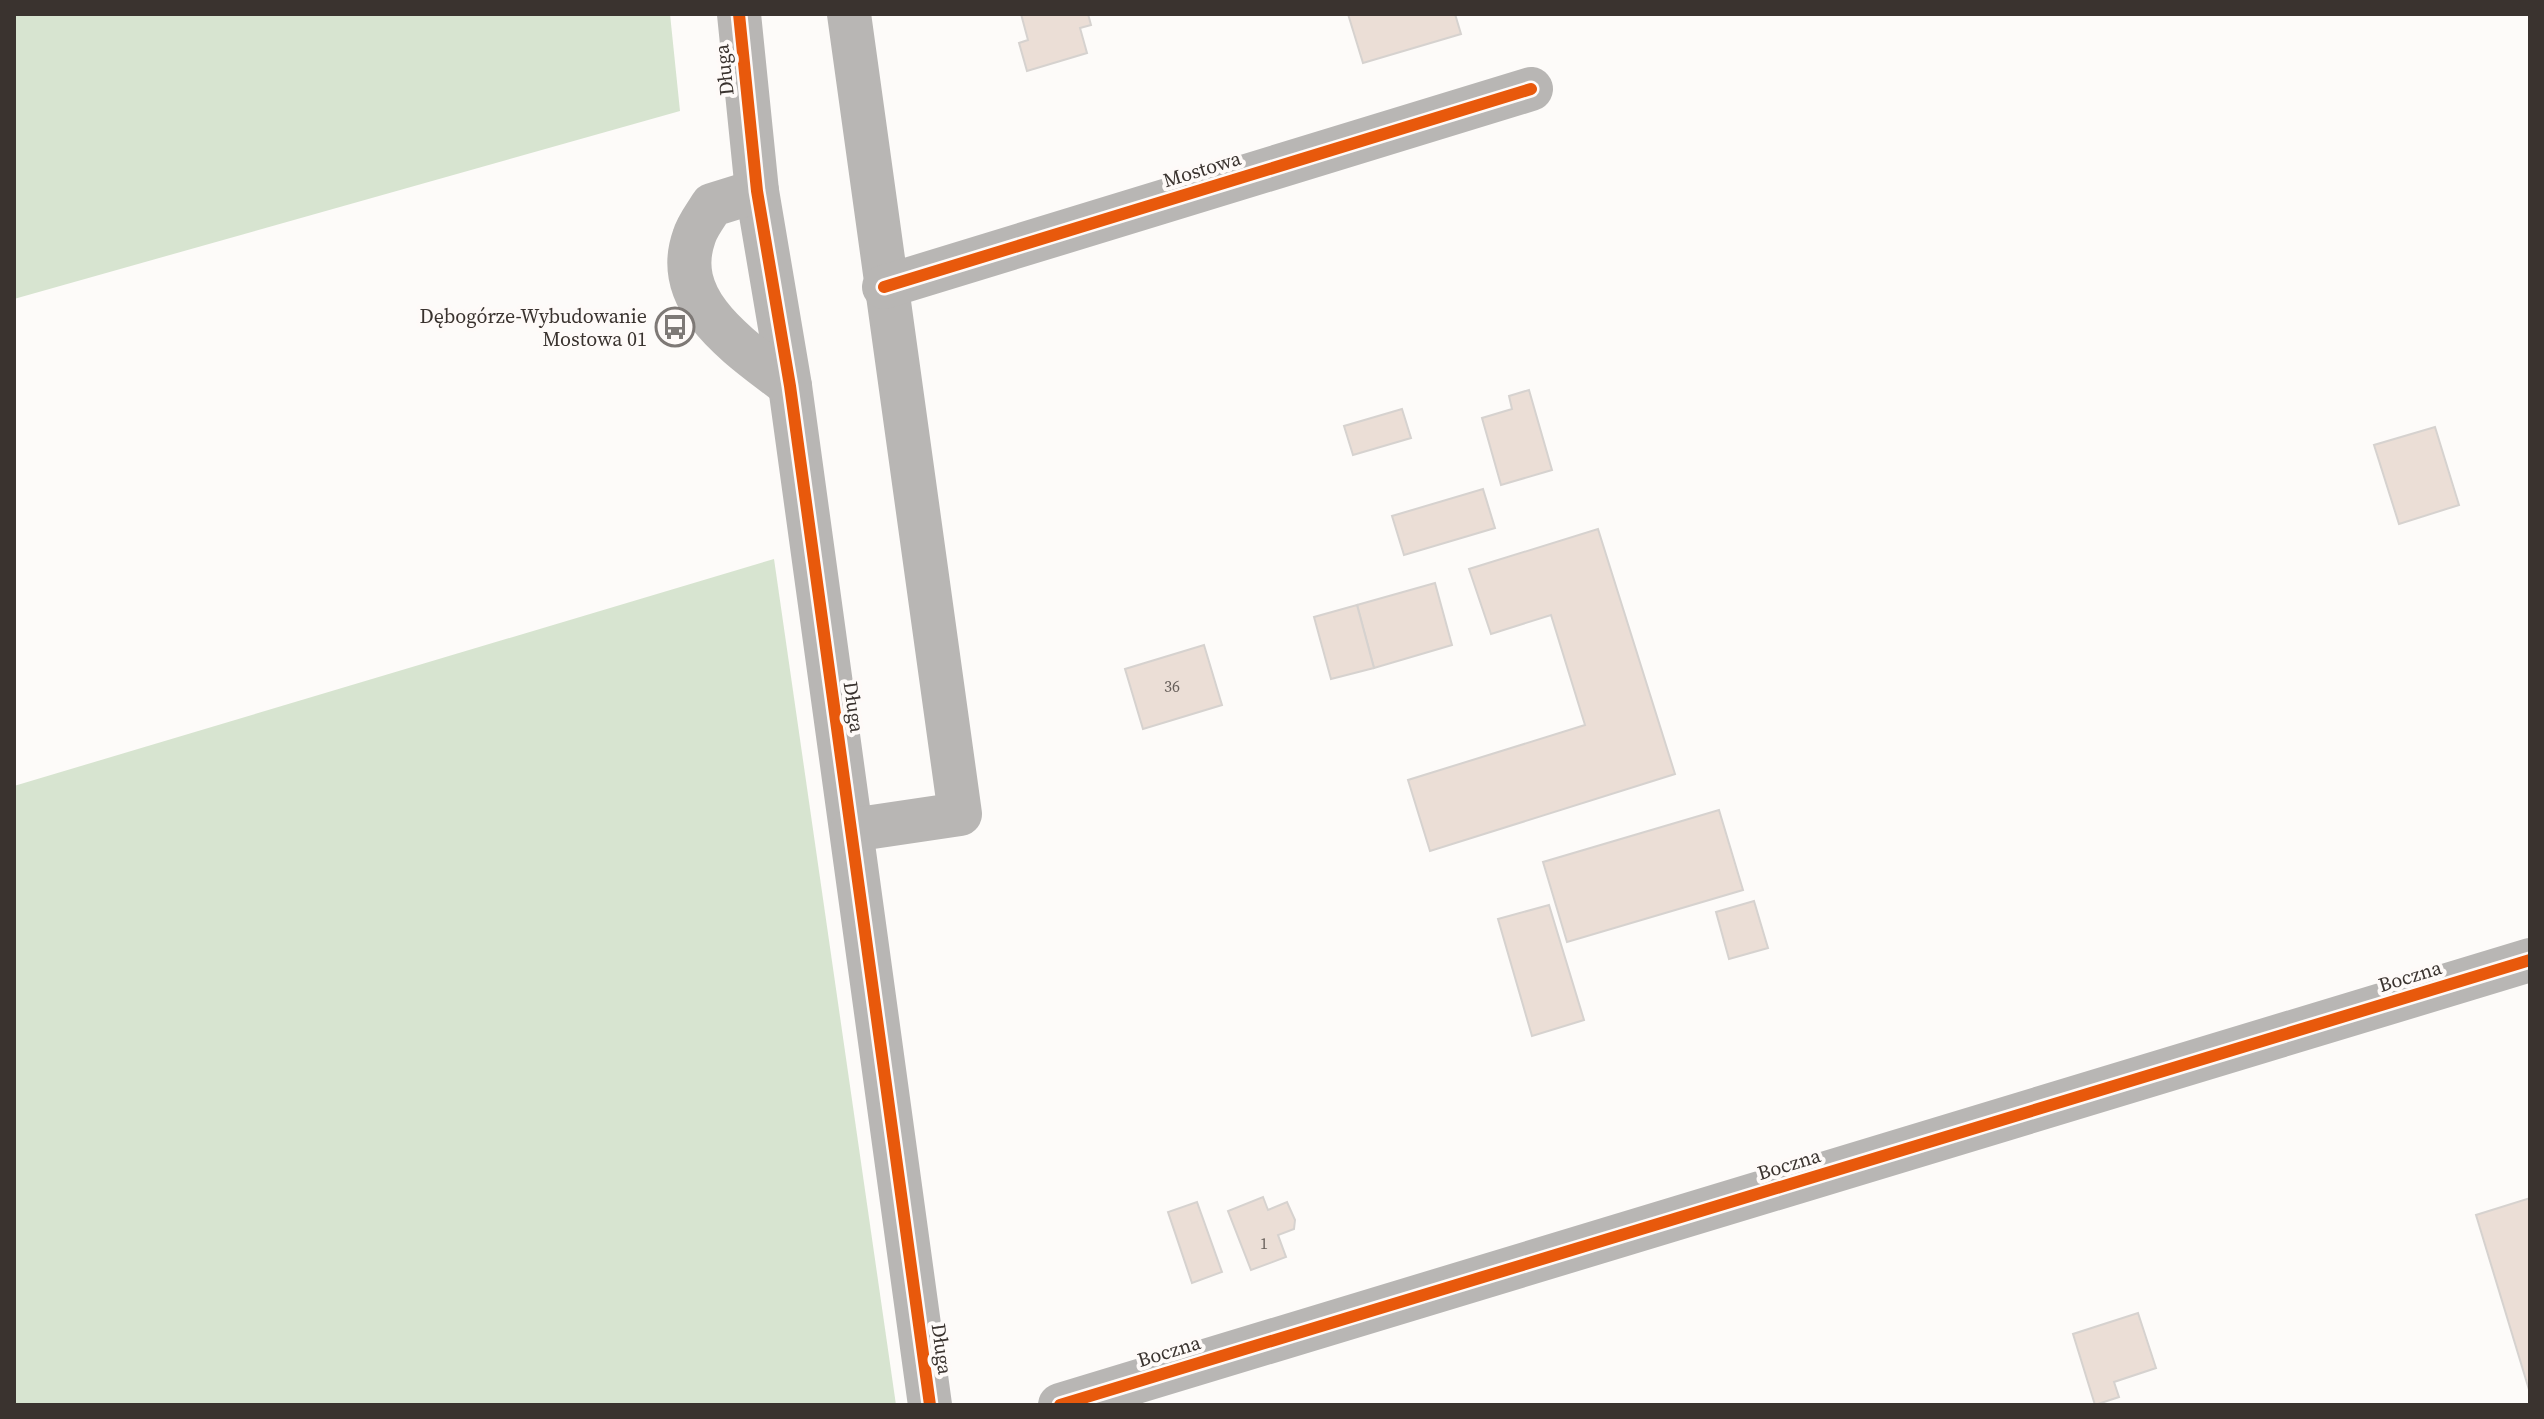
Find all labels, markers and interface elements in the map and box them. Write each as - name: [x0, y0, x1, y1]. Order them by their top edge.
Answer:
- street label: Długa: [707, 42, 741, 97]
- street label: Mostowa: [1160, 144, 1245, 194]
- place label: Dębogórze-Wybudowanie Mostowa 01: [420, 302, 647, 353]
- bus stop icon: Dębogórze-Wybudowanie Mostowa 01: [654, 306, 696, 348]
- house number: 36: [1164, 675, 1180, 697]
- street label: Długa: [837, 680, 872, 735]
- street label: Boczna: [2375, 953, 2446, 999]
- street label: Boczna: [1754, 1141, 1825, 1187]
- house number: 1: [1260, 1232, 1268, 1254]
- street label: Długa: [925, 1322, 960, 1377]
- street label: Boczna: [1134, 1328, 1205, 1374]

